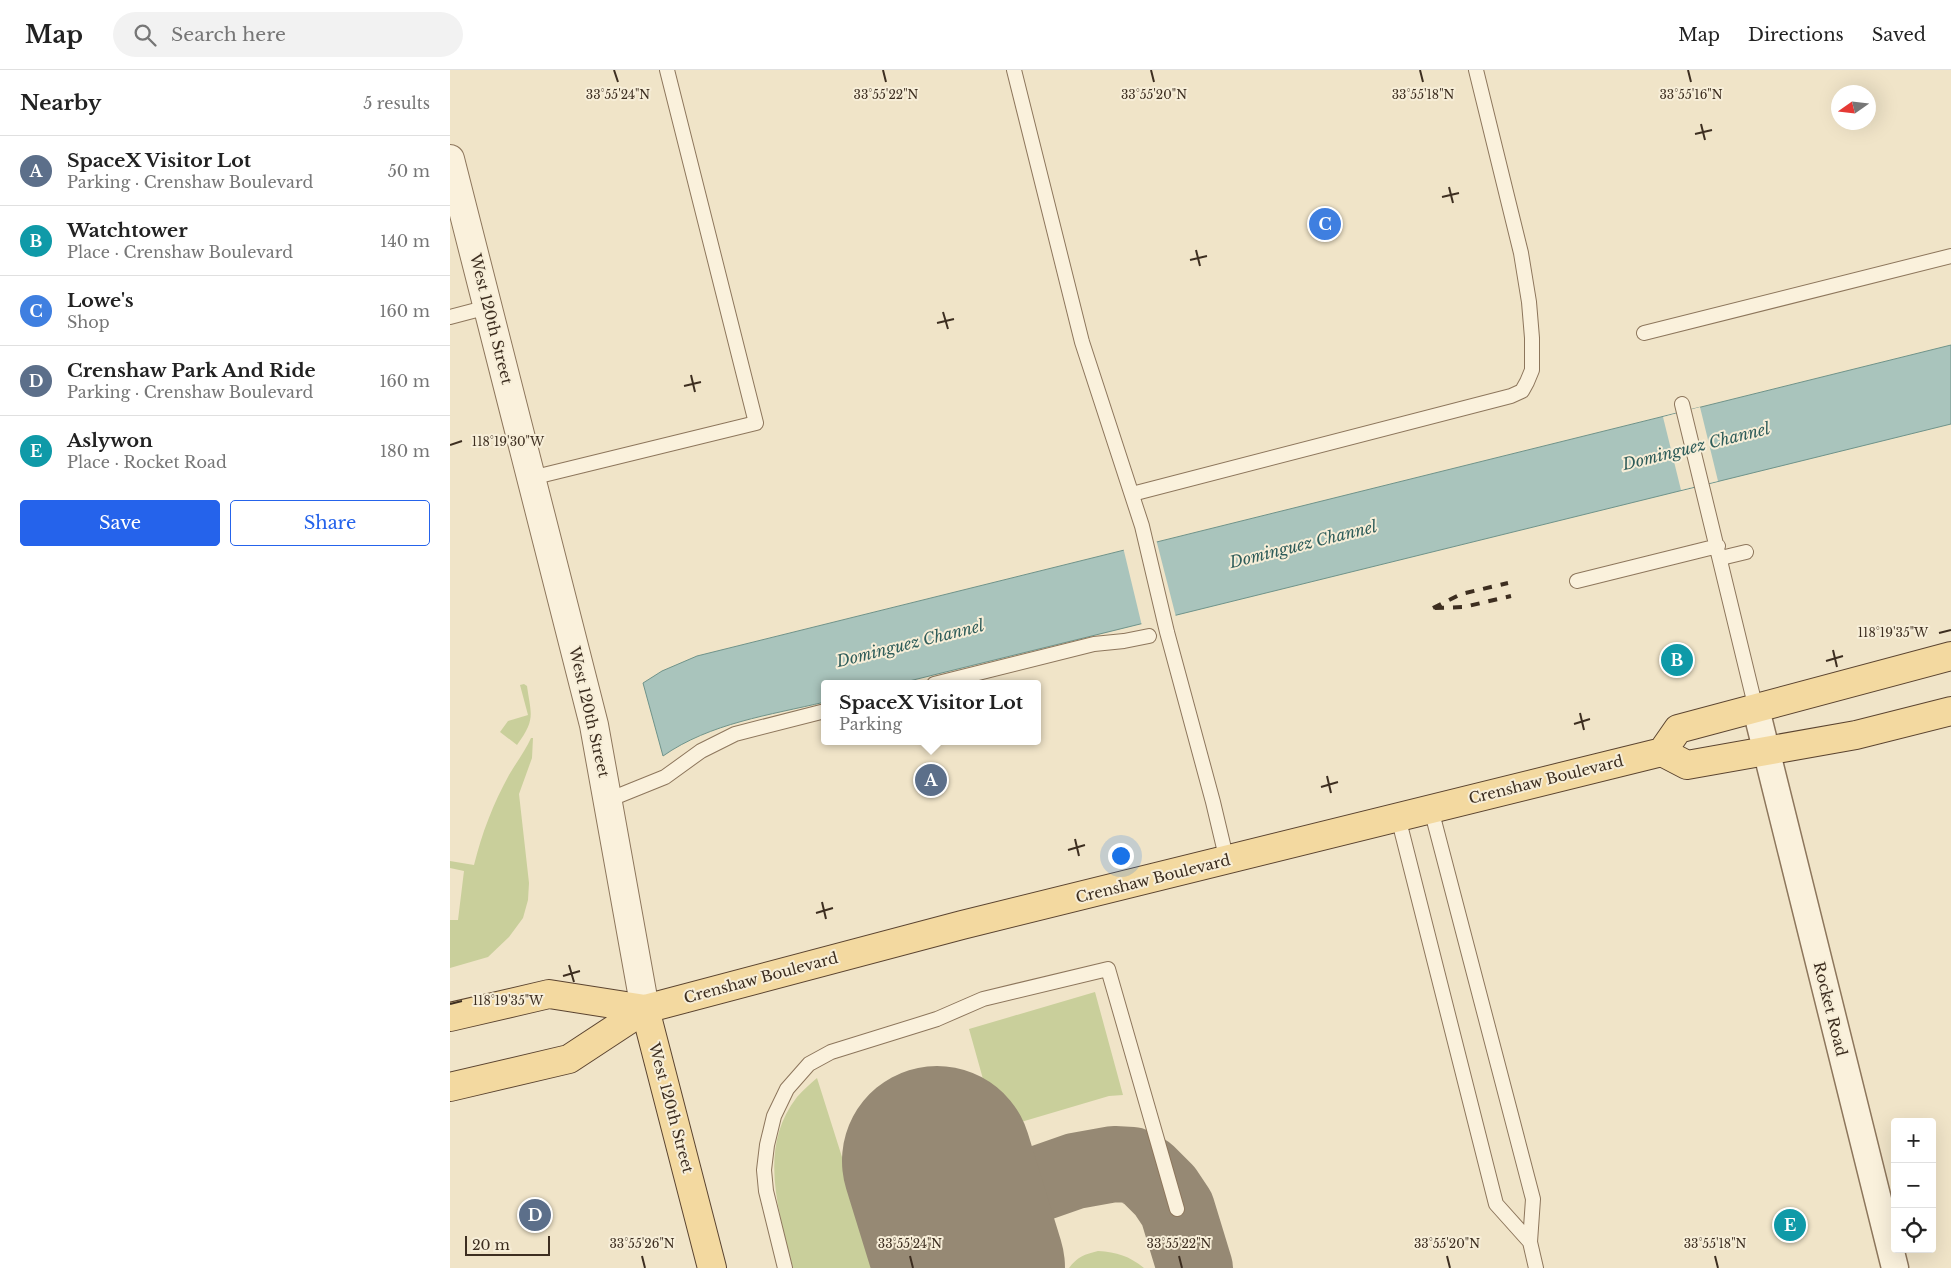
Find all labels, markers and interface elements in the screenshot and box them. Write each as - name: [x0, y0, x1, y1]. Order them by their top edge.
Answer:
- search box: [113, 12, 463, 57]
- text: Map: [25, 20, 83, 49]
- icon: search: [131, 21, 159, 49]
- text: Search here: [171, 23, 286, 46]
- text: Map: [1678, 24, 1720, 46]
- text: Directions: [1748, 24, 1844, 46]
- text: Saved: [1872, 24, 1926, 46]
- north arrow: [1831, 85, 1876, 130]
- text: 33°55'24"N: [586, 87, 650, 102]
- text: 33°55'22"N: [854, 87, 919, 102]
- text: 33°55'20"N: [1121, 87, 1187, 102]
- text: 33°55'18"N: [1392, 87, 1455, 102]
- text: 33°55'16"N: [1659, 87, 1723, 102]
- text: Nearby: [20, 90, 101, 116]
- text: 5 results: [363, 93, 430, 113]
- text: SpaceX Visitor Lot: [67, 149, 251, 172]
- text: A: [30, 161, 42, 181]
- text: 50 m: [388, 161, 430, 181]
- text: Parking · Crenshaw Boulevard: [67, 172, 313, 192]
- pin: C: [1309, 205, 1341, 243]
- text: Watchtower: [67, 219, 188, 242]
- text: B: [30, 231, 42, 251]
- text: 140 m: [380, 231, 430, 251]
- text: Place · Crenshaw Boulevard: [67, 242, 293, 262]
- street label: West 120th Street: [466, 251, 517, 386]
- text: Lowe's: [67, 289, 134, 312]
- text: C: [29, 301, 43, 321]
- text: 160 m: [379, 301, 430, 321]
- text: Shop: [67, 312, 110, 332]
- text: Crenshaw Park And Ride: [67, 359, 316, 382]
- text: D: [29, 371, 43, 391]
- text: 160 m: [379, 371, 430, 391]
- text: Parking · Crenshaw Boulevard: [67, 382, 313, 402]
- water label: Dominguez Channel: [1619, 418, 1773, 474]
- text: Aslywon: [67, 429, 153, 452]
- text: 118°19'30"W: [472, 434, 545, 449]
- text: E: [30, 441, 42, 461]
- text: 180 m: [380, 441, 430, 461]
- text: Place · Rocket Road: [67, 452, 227, 472]
- button: Save: [20, 500, 220, 546]
- button: Share: [230, 500, 430, 546]
- water label: Dominguez Channel: [1226, 516, 1380, 572]
- water label: Dominguez Channel: [833, 615, 987, 671]
- text: 118°19'35"W: [1858, 625, 1929, 640]
- pin: B: [1661, 641, 1693, 679]
- street label: West 120th Street: [565, 644, 614, 780]
- popup: [821, 680, 1041, 745]
- text: SpaceX Visitor Lot: [839, 691, 1023, 714]
- text: Parking: [839, 714, 902, 734]
- street label: Crenshaw Boulevard: [1467, 751, 1625, 808]
- pin: A: [915, 761, 947, 799]
- your location: [1108, 843, 1134, 869]
- street label: Crenshaw Boulevard: [1074, 850, 1232, 907]
- street label: Crenshaw Boulevard: [682, 948, 840, 1007]
- street label: Rocket Road: [1810, 960, 1851, 1058]
- text: 118°19'35"W: [473, 993, 544, 1008]
- street label: West 120th Street: [645, 1040, 698, 1175]
- map controls: [1891, 1118, 1936, 1253]
- button: +: [1891, 1118, 1936, 1163]
- button: −: [1891, 1163, 1936, 1208]
- pin: D: [519, 1196, 551, 1234]
- pin: E: [1774, 1206, 1806, 1244]
- button: locate: [1891, 1208, 1936, 1253]
- scale bar: [465, 1233, 550, 1256]
- text: 20 m: [472, 1236, 510, 1254]
- text: 33°55'26"N: [609, 1236, 675, 1251]
- text: 33°55'24"N: [878, 1236, 942, 1251]
- text: 33°55'22"N: [1147, 1236, 1212, 1251]
- text: 33°55'20"N: [1414, 1236, 1480, 1251]
- text: 33°55'18"N: [1684, 1236, 1747, 1251]

